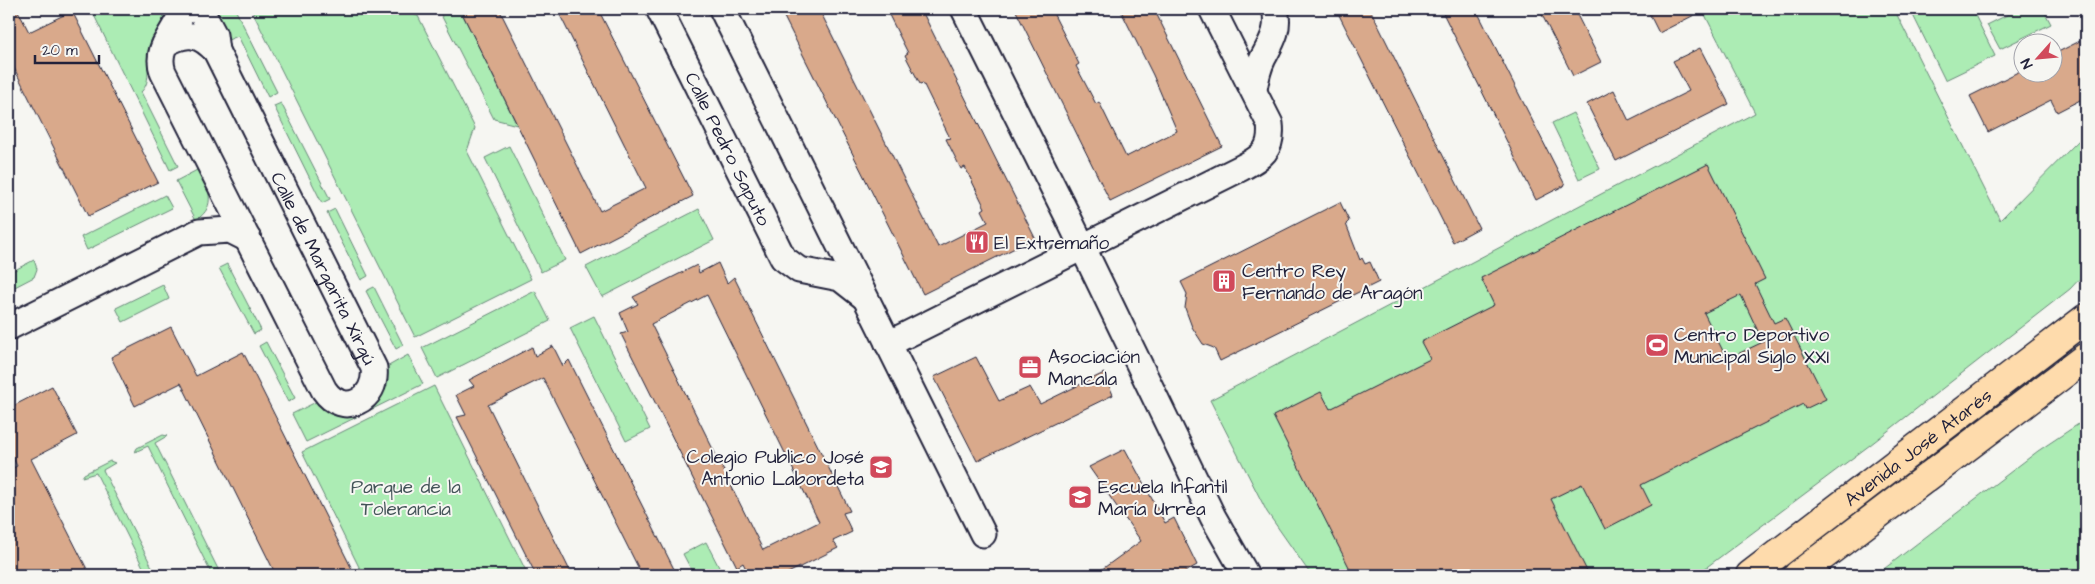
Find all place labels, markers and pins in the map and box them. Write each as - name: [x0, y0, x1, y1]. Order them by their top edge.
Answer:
- restaurant icon: El Extremaño: [964, 229, 990, 255]
- place label: El Extremaño: [994, 230, 1109, 257]
- place label: Centro Rey Fernando de Aragón: [1242, 258, 1423, 308]
- building icon: Centro Rey Fernando de Aragón: [1211, 268, 1237, 294]
- place label: Centro Deportivo Municipal Siglo XXI: [1674, 322, 1829, 372]
- sports icon: Centro Deportivo Municipal Siglo XXI: [1644, 332, 1670, 358]
- place label: Asociación Mancala: [1048, 344, 1140, 393]
- office icon: Asociación Mancala: [1017, 354, 1043, 380]
- place label: Colegio Publico José Antonio Labordeta: [686, 444, 864, 493]
- school or university icon: Colegio Publico José Antonio Labordeta: [868, 454, 894, 480]
- place label: Escuela Infantil María Urrea: [1098, 474, 1227, 523]
- school or university icon: Escuela Infantil María Urrea: [1067, 484, 1093, 510]

